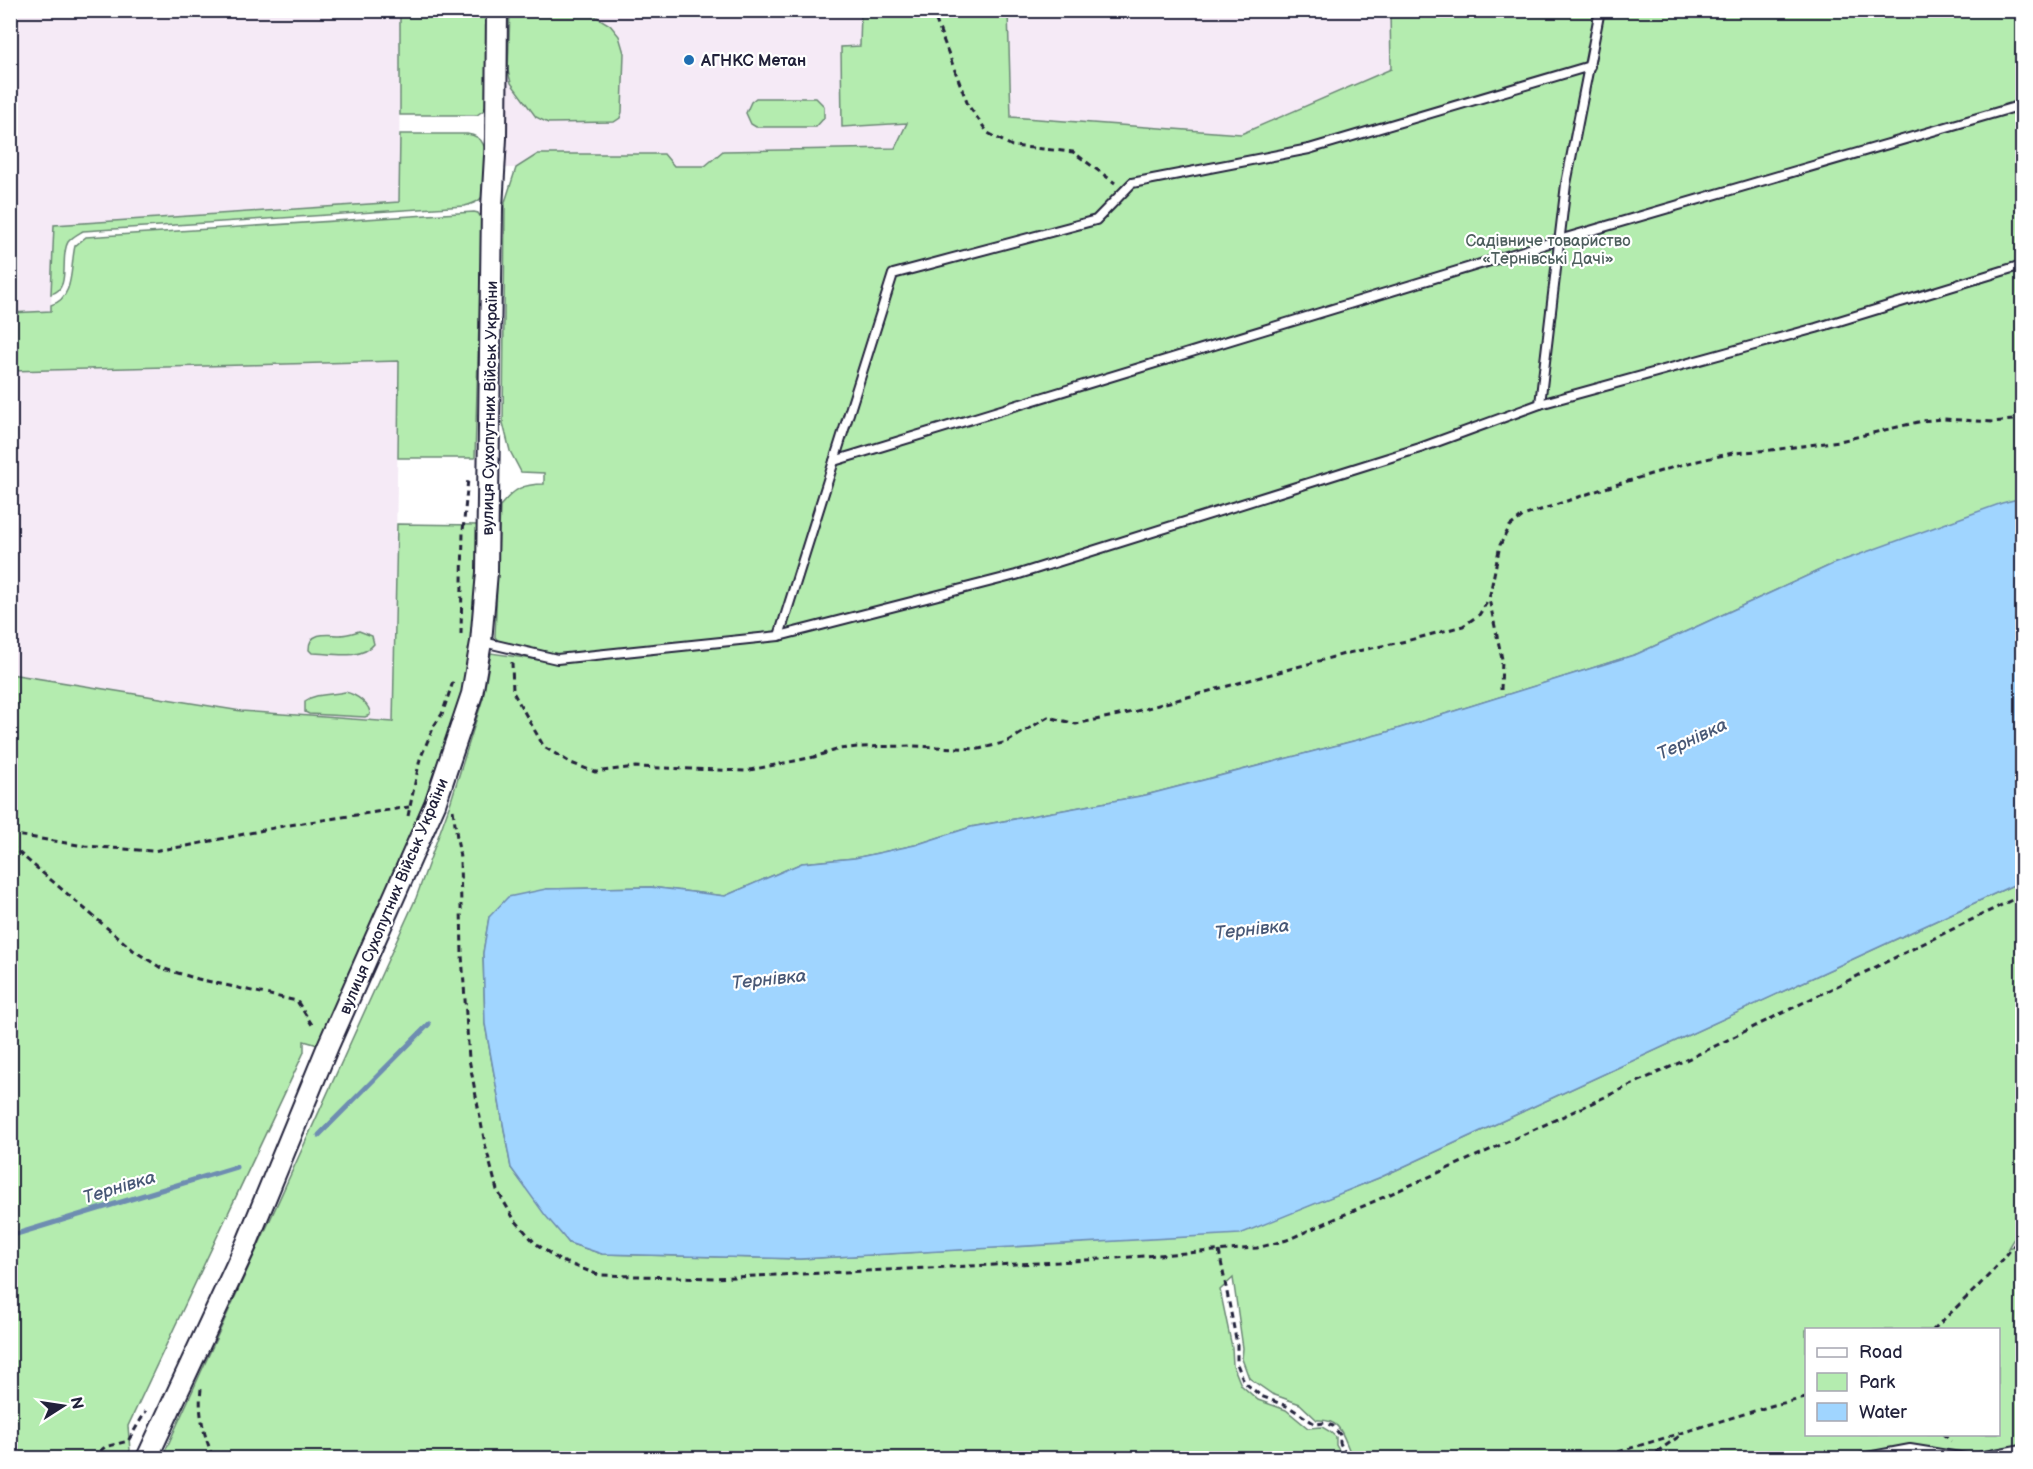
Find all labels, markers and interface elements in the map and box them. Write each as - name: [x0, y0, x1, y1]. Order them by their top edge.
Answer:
- place label: АГНКС Метан: [700, 52, 806, 71]
- marker: АГНКС Метан: [682, 53, 696, 67]
- park label: Садівниче товариство «Тернівські Дачі»: [1465, 232, 1631, 269]
- street label: вулиця Сухопутних Військ України: [479, 281, 502, 536]
- water label: Тернівка: [1654, 714, 1731, 765]
- street label: вулиця Сухопутних Військ України: [336, 776, 453, 1018]
- water label: Тернівка: [1214, 915, 1290, 944]
- water label: Тернівка: [731, 965, 807, 994]
- water label: Тернівка: [80, 1166, 158, 1208]
- legend: [1805, 1328, 2000, 1436]
- text: Road: [1859, 1342, 1903, 1363]
- text: Park: [1859, 1372, 1895, 1393]
- north arrow: [33, 1376, 93, 1436]
- text: N: [66, 1395, 87, 1411]
- text: Water: [1859, 1402, 1907, 1423]

